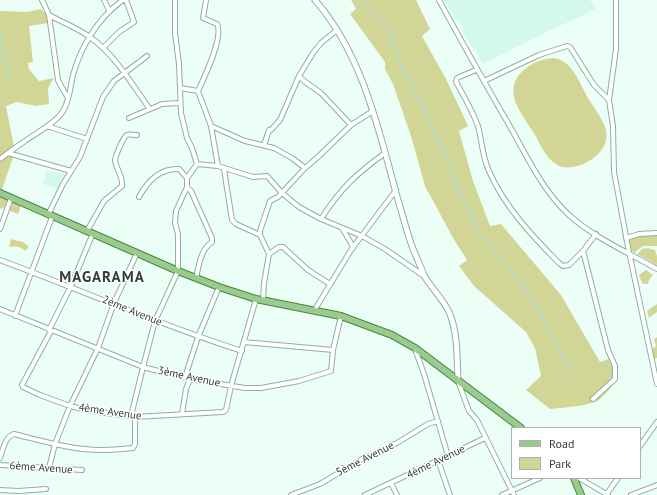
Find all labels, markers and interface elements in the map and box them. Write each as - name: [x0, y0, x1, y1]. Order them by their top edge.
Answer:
- district label: MAGARAMA: [59, 269, 145, 287]
- street label: 2ème Avenue: [100, 293, 164, 329]
- street label: 3ème Avenue: [157, 364, 221, 390]
- street label: 4ème Avenue: [78, 401, 142, 423]
- legend: [511, 427, 641, 479]
- text: Road: [549, 436, 574, 451]
- street label: 5ème Avenue: [334, 439, 396, 479]
- street label: 4ème Avenue: [405, 442, 467, 482]
- text: Park: [549, 456, 571, 471]
- street label: 6ème Avenue: [9, 459, 73, 477]

